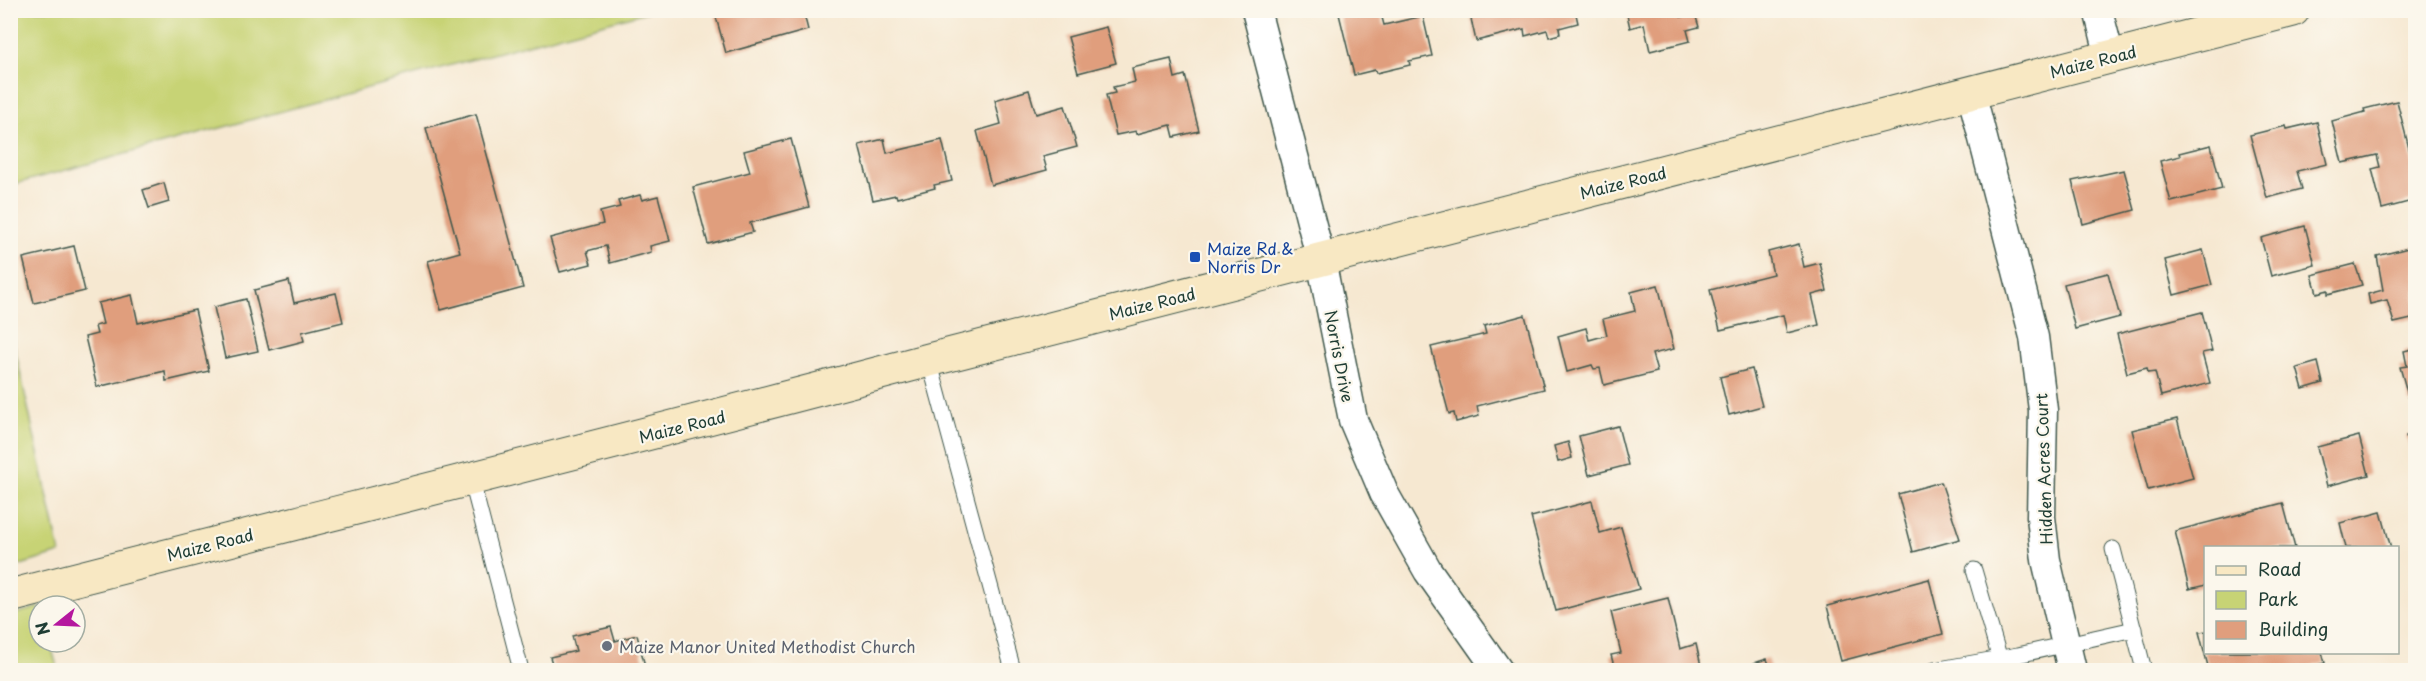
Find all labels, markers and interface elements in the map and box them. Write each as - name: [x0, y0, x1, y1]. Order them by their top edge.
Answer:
- street label: Maize Road: [2047, 39, 2139, 83]
- street label: Maize Road: [1577, 160, 1669, 204]
- place label: Maize Rd & Norris Dr: [1207, 236, 1294, 278]
- marker: Maize Rd & Norris Dr: [1188, 250, 1202, 264]
- street label: Maize Road: [1106, 281, 1198, 325]
- street label: Norris Drive: [1319, 308, 1361, 404]
- street label: Hidden Acres Court: [2028, 392, 2058, 545]
- street label: Maize Road: [636, 404, 728, 448]
- street label: Maize Road: [164, 522, 256, 566]
- legend: [2204, 546, 2399, 654]
- text: Road: [2258, 555, 2302, 582]
- text: Park: [2258, 585, 2298, 612]
- north arrow: [27, 594, 87, 654]
- text: Building: [2258, 615, 2328, 642]
- text: N: [28, 619, 55, 639]
- place label: Maize Manor United Methodist Church: [619, 634, 916, 658]
- marker: Maize Manor United Methodist Church: [600, 639, 614, 653]

